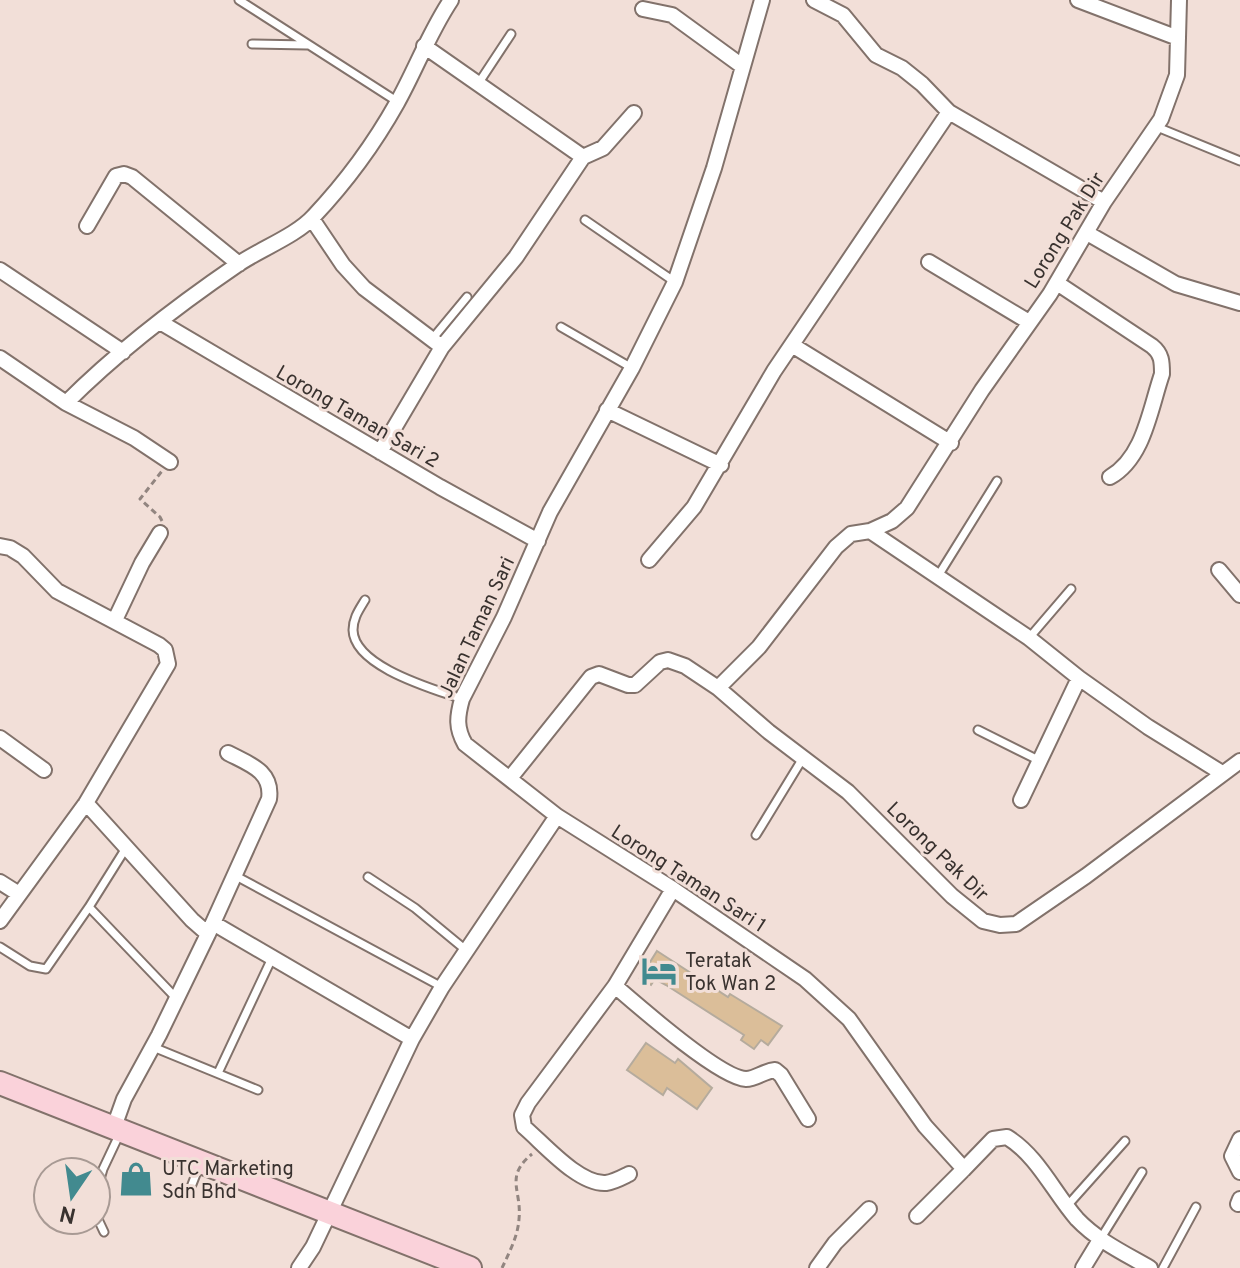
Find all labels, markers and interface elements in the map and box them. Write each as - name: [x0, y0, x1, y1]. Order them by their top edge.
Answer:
- street label: Lorong Pak Dir: [1020, 168, 1112, 294]
- street label: Lorong Taman Sari 2: [271, 360, 443, 475]
- street label: Jalan Taman Sari: [434, 553, 522, 703]
- street label: Lorong Pak Dir: [880, 797, 994, 908]
- street label: Lorong Taman Sari 1: [605, 820, 770, 940]
- place label: Teratak Tok Wan 2: [685, 949, 776, 998]
- hotel icon: Teratak Tok Wan 2: [640, 952, 678, 990]
- north arrow: [32, 1156, 112, 1236]
- place label: UTC Marketing Sdn Bhd: [162, 1157, 294, 1206]
- shop icon: UTC Marketing Sdn Bhd: [117, 1160, 155, 1198]
- text: N: [57, 1198, 79, 1228]

